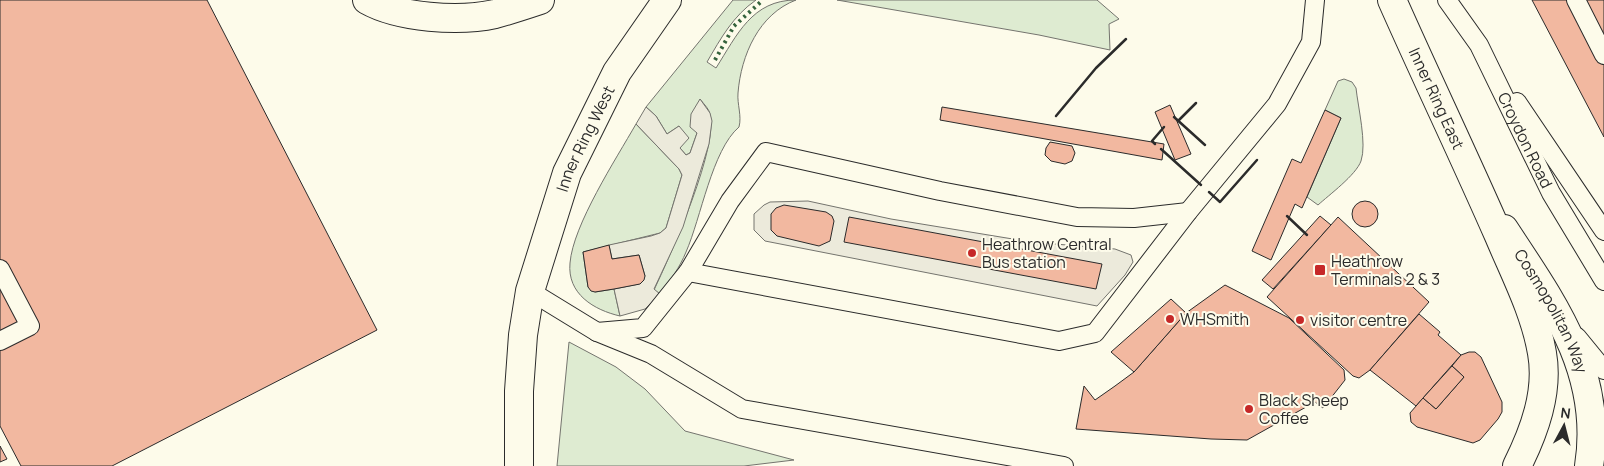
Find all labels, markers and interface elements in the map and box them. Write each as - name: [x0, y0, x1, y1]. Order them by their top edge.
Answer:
- street label: Inner Ring East: [1404, 44, 1470, 153]
- street label: Inner Ring West: [551, 82, 620, 194]
- street label: Croydon Road: [1493, 89, 1558, 192]
- place label: Heathrow Central Bus station: [982, 233, 1112, 273]
- street label: Cosmopolitan Way: [1509, 245, 1593, 376]
- marker: Heathrow Central Bus station: [966, 247, 978, 259]
- place label: Heathrow Terminals 2 & 3: [1331, 250, 1440, 290]
- marker: Heathrow Terminals 2 & 3: [1313, 263, 1327, 277]
- place label: WHSmith: [1180, 308, 1249, 330]
- place label: visitor centre: [1310, 309, 1407, 331]
- marker: WHSmith: [1164, 313, 1176, 325]
- marker: visitor centre: [1294, 314, 1306, 326]
- place label: Black Sheep Coffee: [1259, 389, 1349, 429]
- north arrow: [1539, 401, 1589, 451]
- marker: Black Sheep Coffee: [1243, 403, 1255, 415]
- text: N: [1559, 403, 1572, 423]

